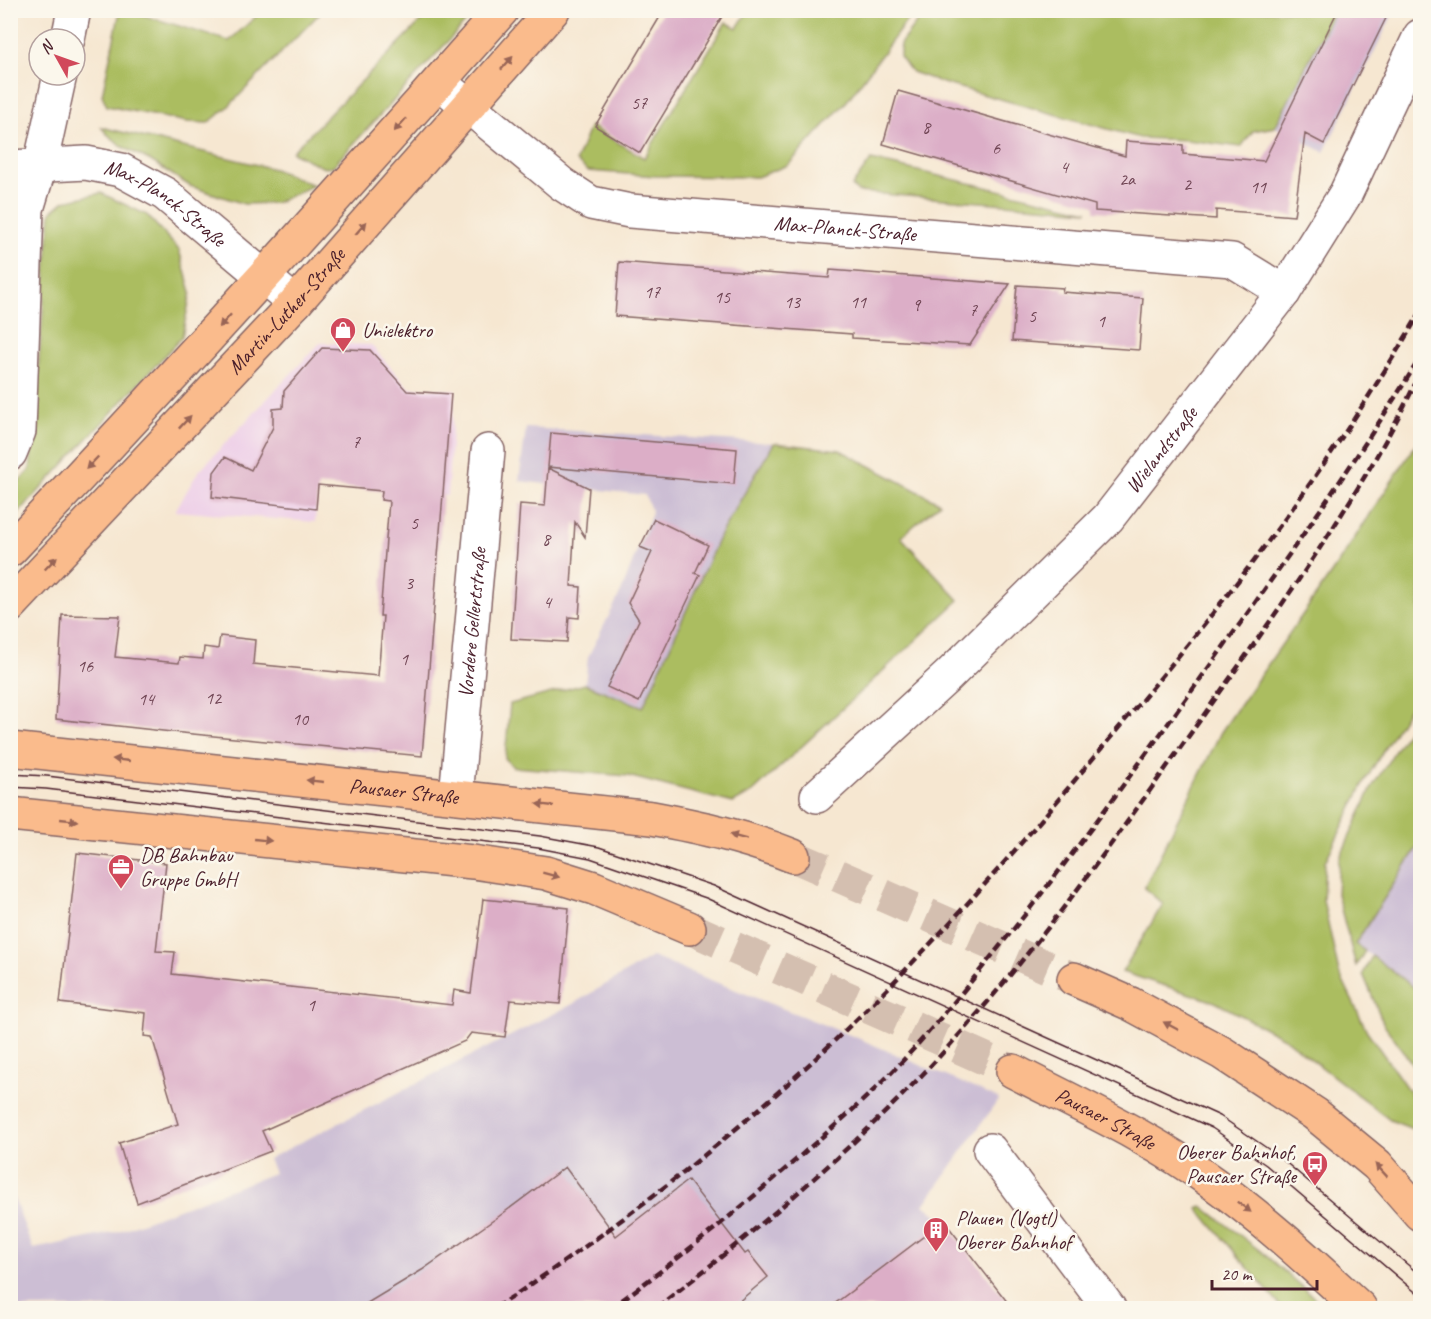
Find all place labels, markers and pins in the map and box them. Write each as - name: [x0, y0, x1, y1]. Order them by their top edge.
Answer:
- shop icon: Unielektro: [328, 315, 358, 353]
- place label: Unielektro: [362, 317, 434, 343]
- place label: DB Bahnbau Gruppe GmbH: [140, 842, 240, 892]
- office icon: DB Bahnbau Gruppe GmbH: [106, 852, 136, 890]
- place label: Oberer Bahnhof, Pausaer Straße: [1177, 1139, 1298, 1189]
- bus stop icon: Oberer Bahnhof, Pausaer Straße: [1300, 1149, 1330, 1187]
- place label: Plauen (Vogtl) Oberer Bahnhof: [956, 1205, 1076, 1255]
- building icon: Plauen (Vogtl) Oberer Bahnhof: [921, 1215, 951, 1253]

